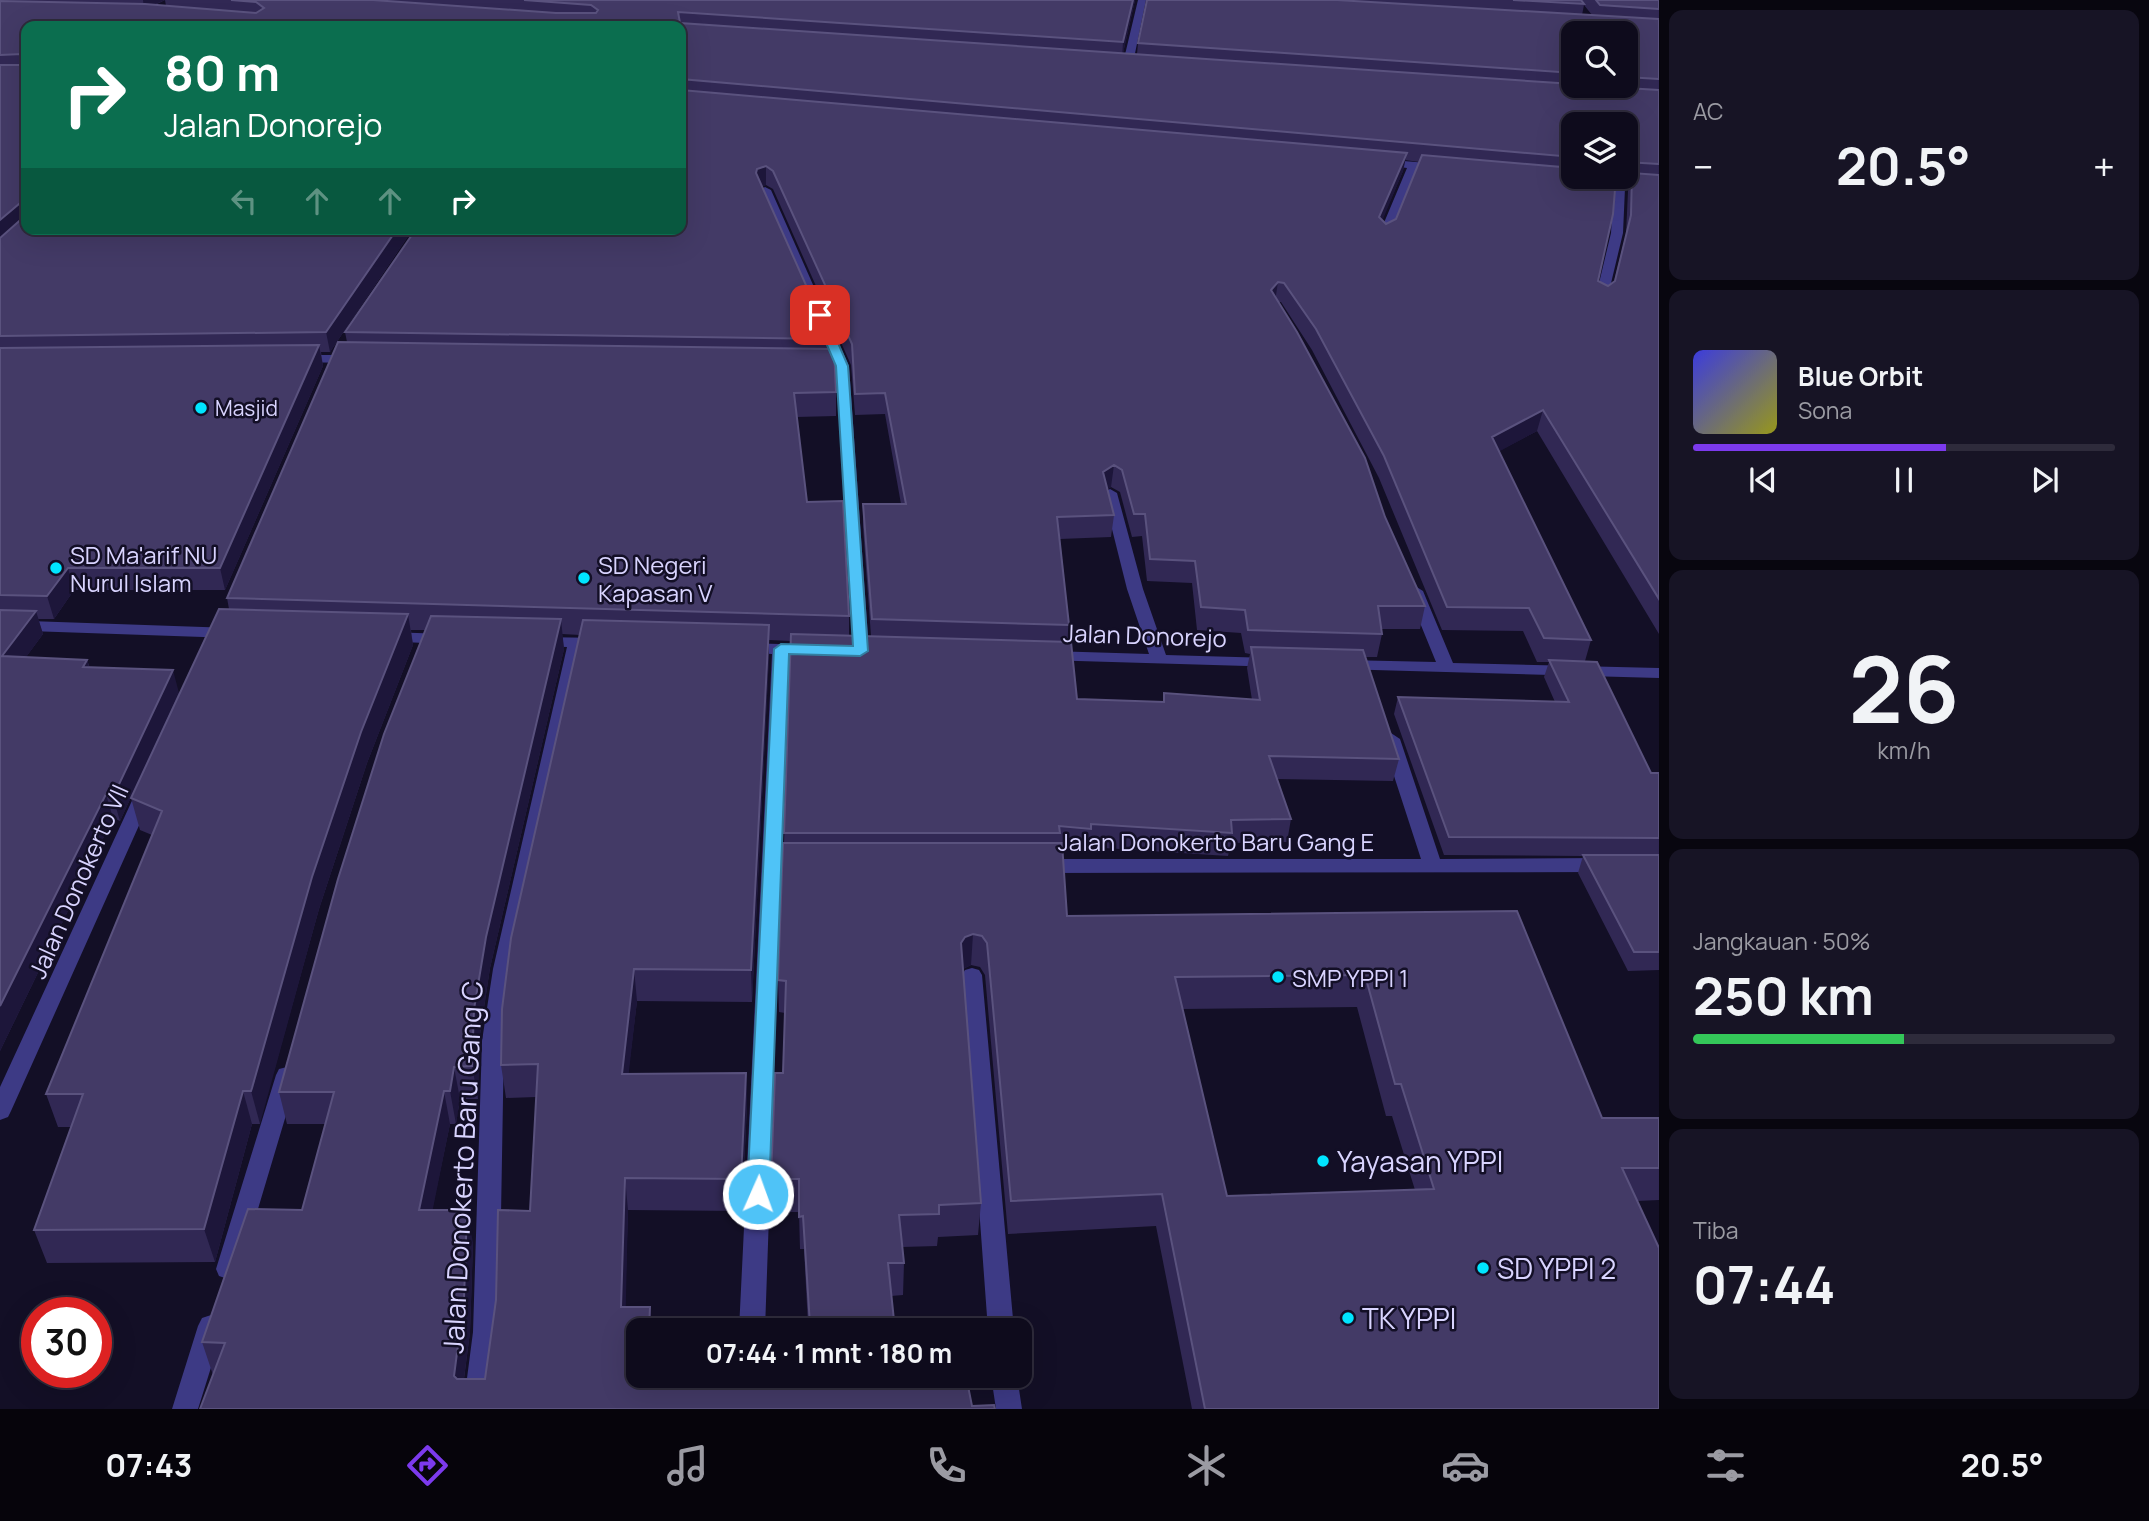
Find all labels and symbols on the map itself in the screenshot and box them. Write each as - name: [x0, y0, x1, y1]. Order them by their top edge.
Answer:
- pin: [790, 285, 850, 345]
- place label: Masjid: [215, 394, 278, 422]
- marker: Masjid: [193, 400, 209, 416]
- place label: SD Ma'arif NU Nurul Islam: [70, 538, 217, 599]
- place label: SD Negeri Kapasan V: [598, 548, 713, 609]
- marker: SD Ma'arif NU Nurul Islam: [48, 560, 64, 576]
- marker: SD Negeri Kapasan V: [576, 570, 592, 586]
- street label: Jalan Donorejo: [1063, 616, 1227, 654]
- street label: Jalan Donokerto VII: [20, 779, 136, 983]
- street label: Jalan Donokerto Baru Gang E: [1058, 825, 1374, 858]
- place label: SMP YPPI 1: [1292, 961, 1408, 994]
- marker: SMP YPPI 1: [1270, 969, 1286, 985]
- street label: Jalan Donokerto Baru Gang C: [433, 980, 491, 1354]
- place label: Yayasan YPPI: [1337, 1142, 1503, 1180]
- marker: Yayasan YPPI: [1315, 1153, 1331, 1169]
- position arrow: [721, 1157, 795, 1231]
- place label: SD YPPI 2: [1497, 1249, 1616, 1287]
- marker: SD YPPI 2: [1475, 1260, 1491, 1276]
- speed limit sign: 30: [21, 1297, 112, 1388]
- place label: TK YPPI: [1362, 1299, 1456, 1337]
- marker: TK YPPI: [1340, 1310, 1356, 1326]

